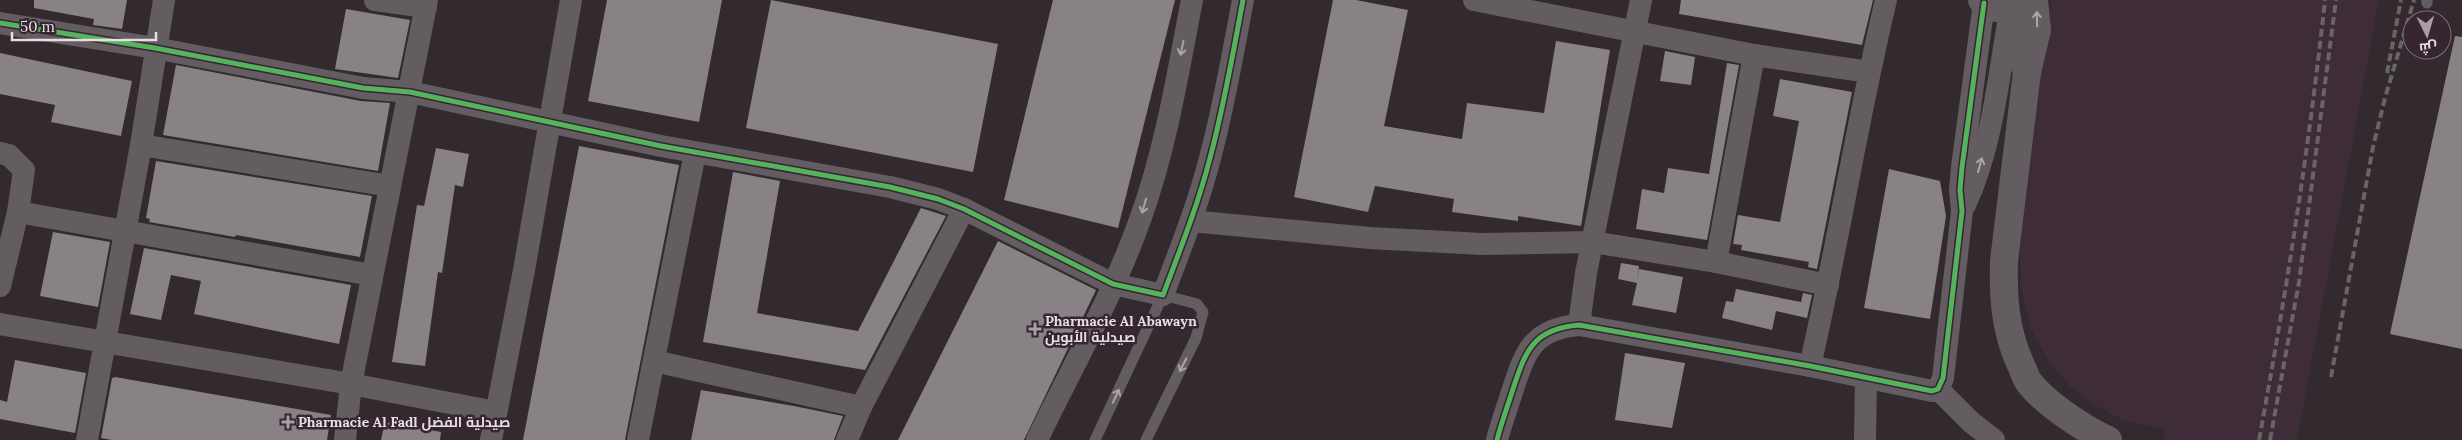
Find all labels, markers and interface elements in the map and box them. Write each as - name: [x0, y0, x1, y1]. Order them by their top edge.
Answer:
- scale bar: [12, 10, 156, 42]
- north arrow: [2402, 10, 2452, 60]
- one-way arrow: [2032, 11, 2042, 28]
- text: 50 m: [20, 17, 55, 36]
- text: ش: [2418, 38, 2438, 58]
- one-way arrow: [1177, 39, 1187, 55]
- one-way arrow: [1976, 158, 1985, 174]
- one-way arrow: [1139, 197, 1149, 213]
- place label: Pharmacie Al Abawayn صيدلية الأبوين: [1045, 312, 1197, 346]
- marker: Pharmacie Al Abawayn صيدلية الأبوين: [1029, 323, 1041, 335]
- one-way arrow: [1178, 357, 1188, 372]
- one-way arrow: [1111, 389, 1121, 404]
- place label: Pharmacie Al Fadl صيدلية الفضل: [298, 413, 510, 431]
- marker: Pharmacie Al Fadl صيدلية الفضل: [282, 416, 294, 428]

